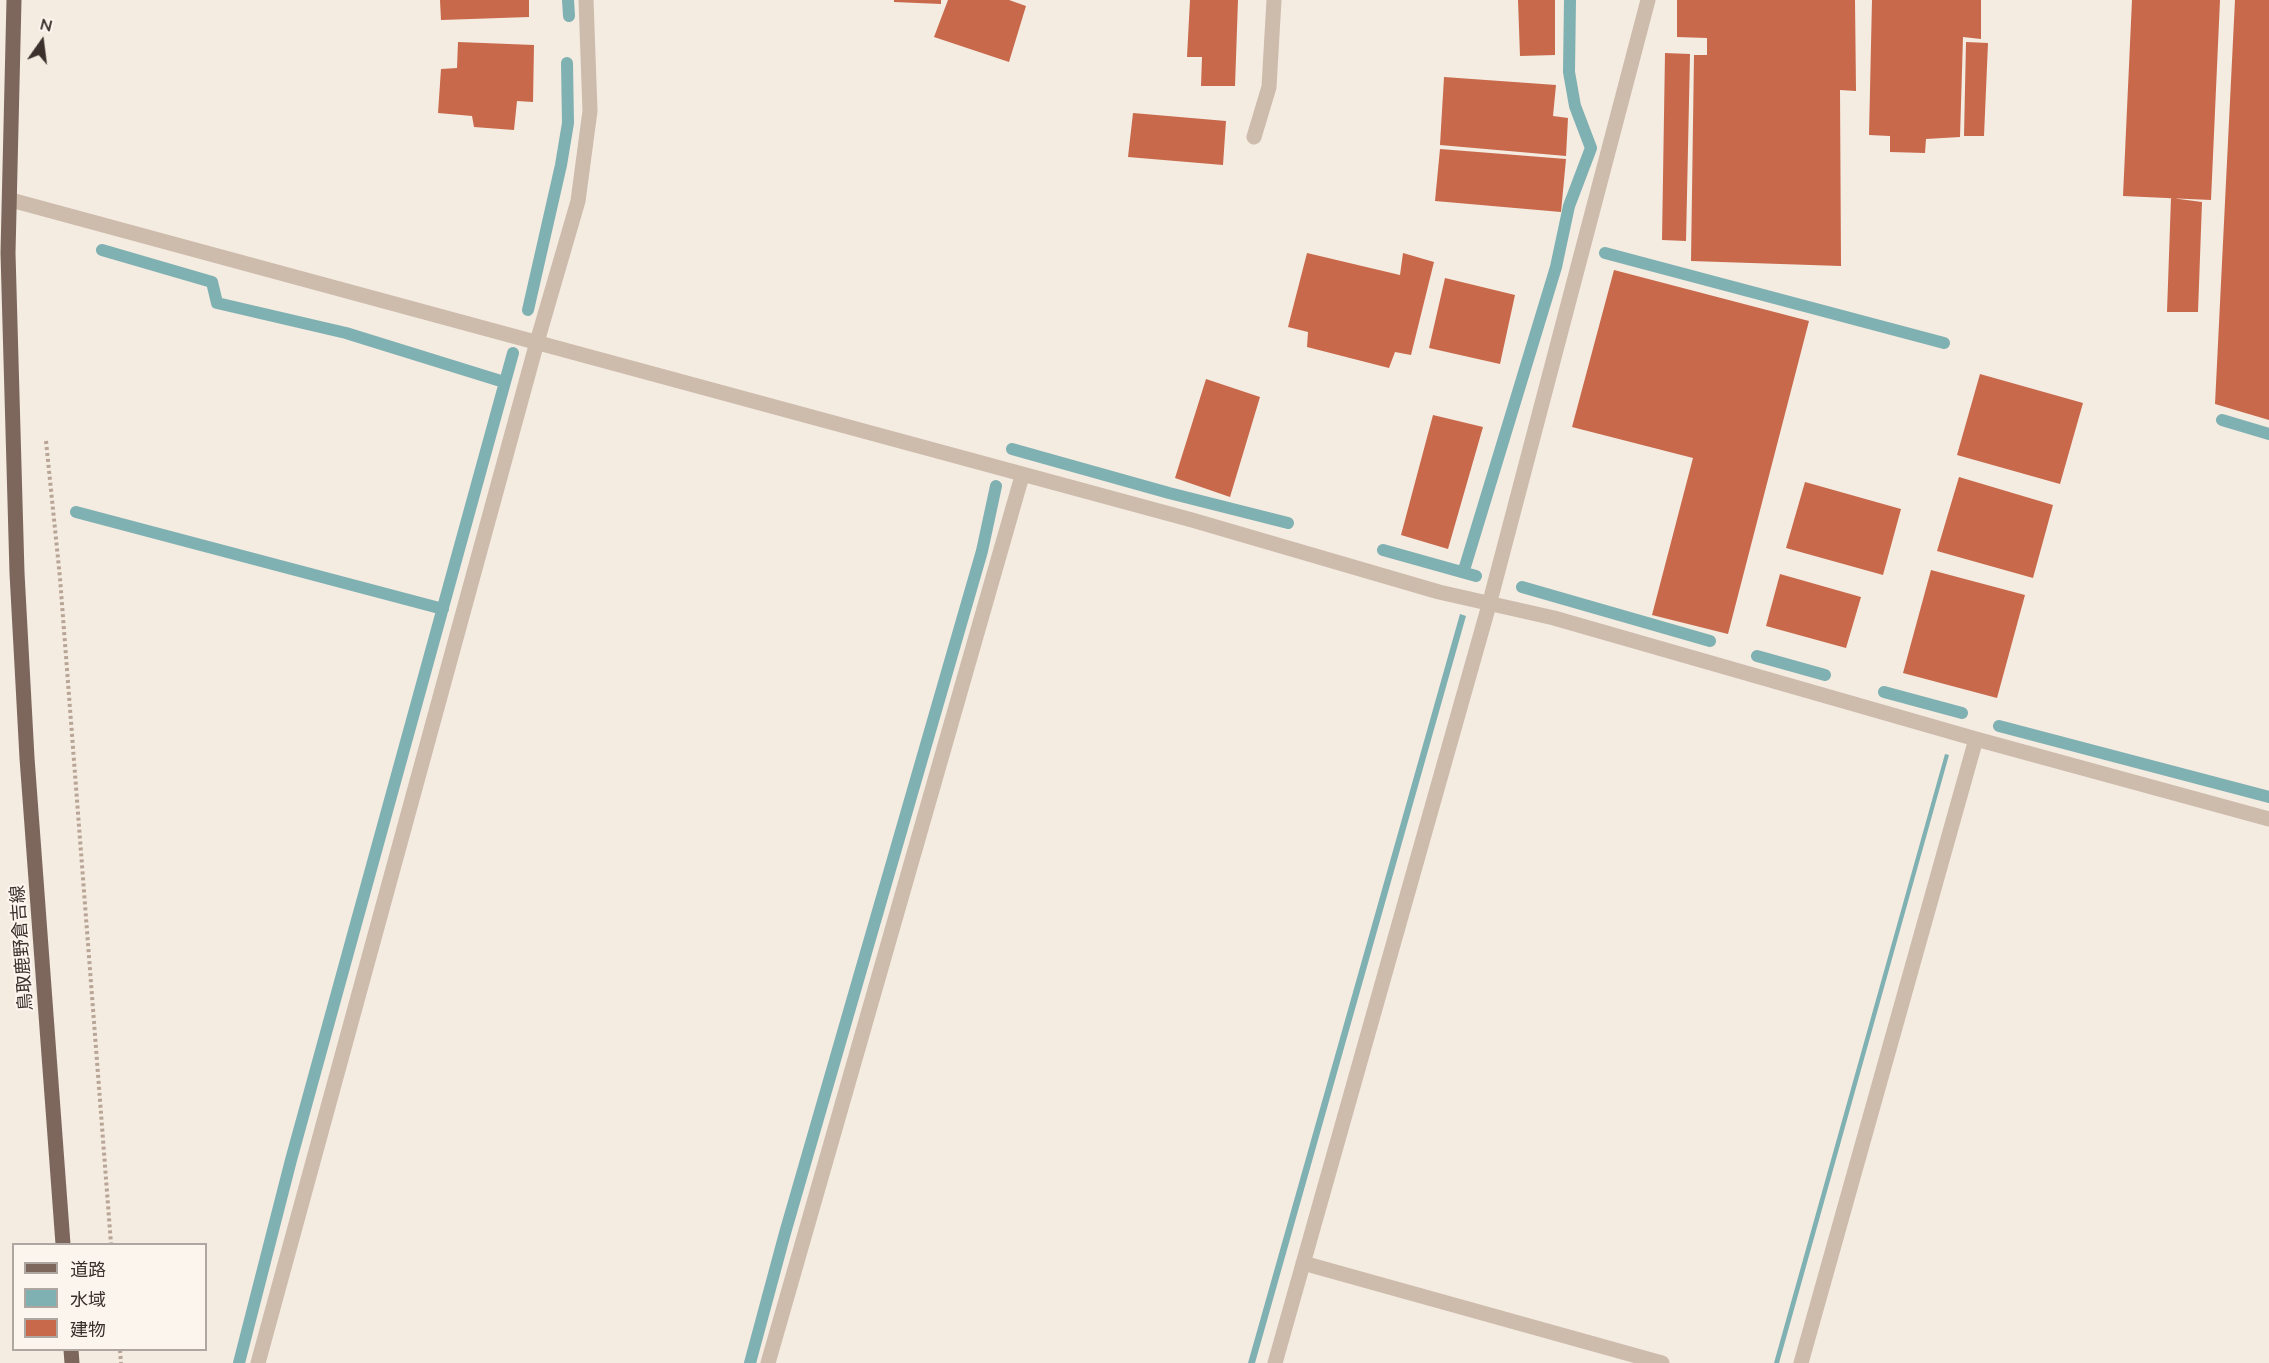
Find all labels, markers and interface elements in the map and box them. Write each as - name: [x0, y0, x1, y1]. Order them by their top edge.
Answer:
- north arrow: [12, 12, 72, 72]
- text: N: [38, 13, 55, 36]
- street label: 鳥取鹿野倉吉線: [7, 884, 37, 1012]
- legend: [12, 1243, 207, 1351]
- text: 道路: [70, 1258, 106, 1281]
- text: 水域: [70, 1288, 106, 1311]
- text: 建物: [70, 1318, 106, 1341]

